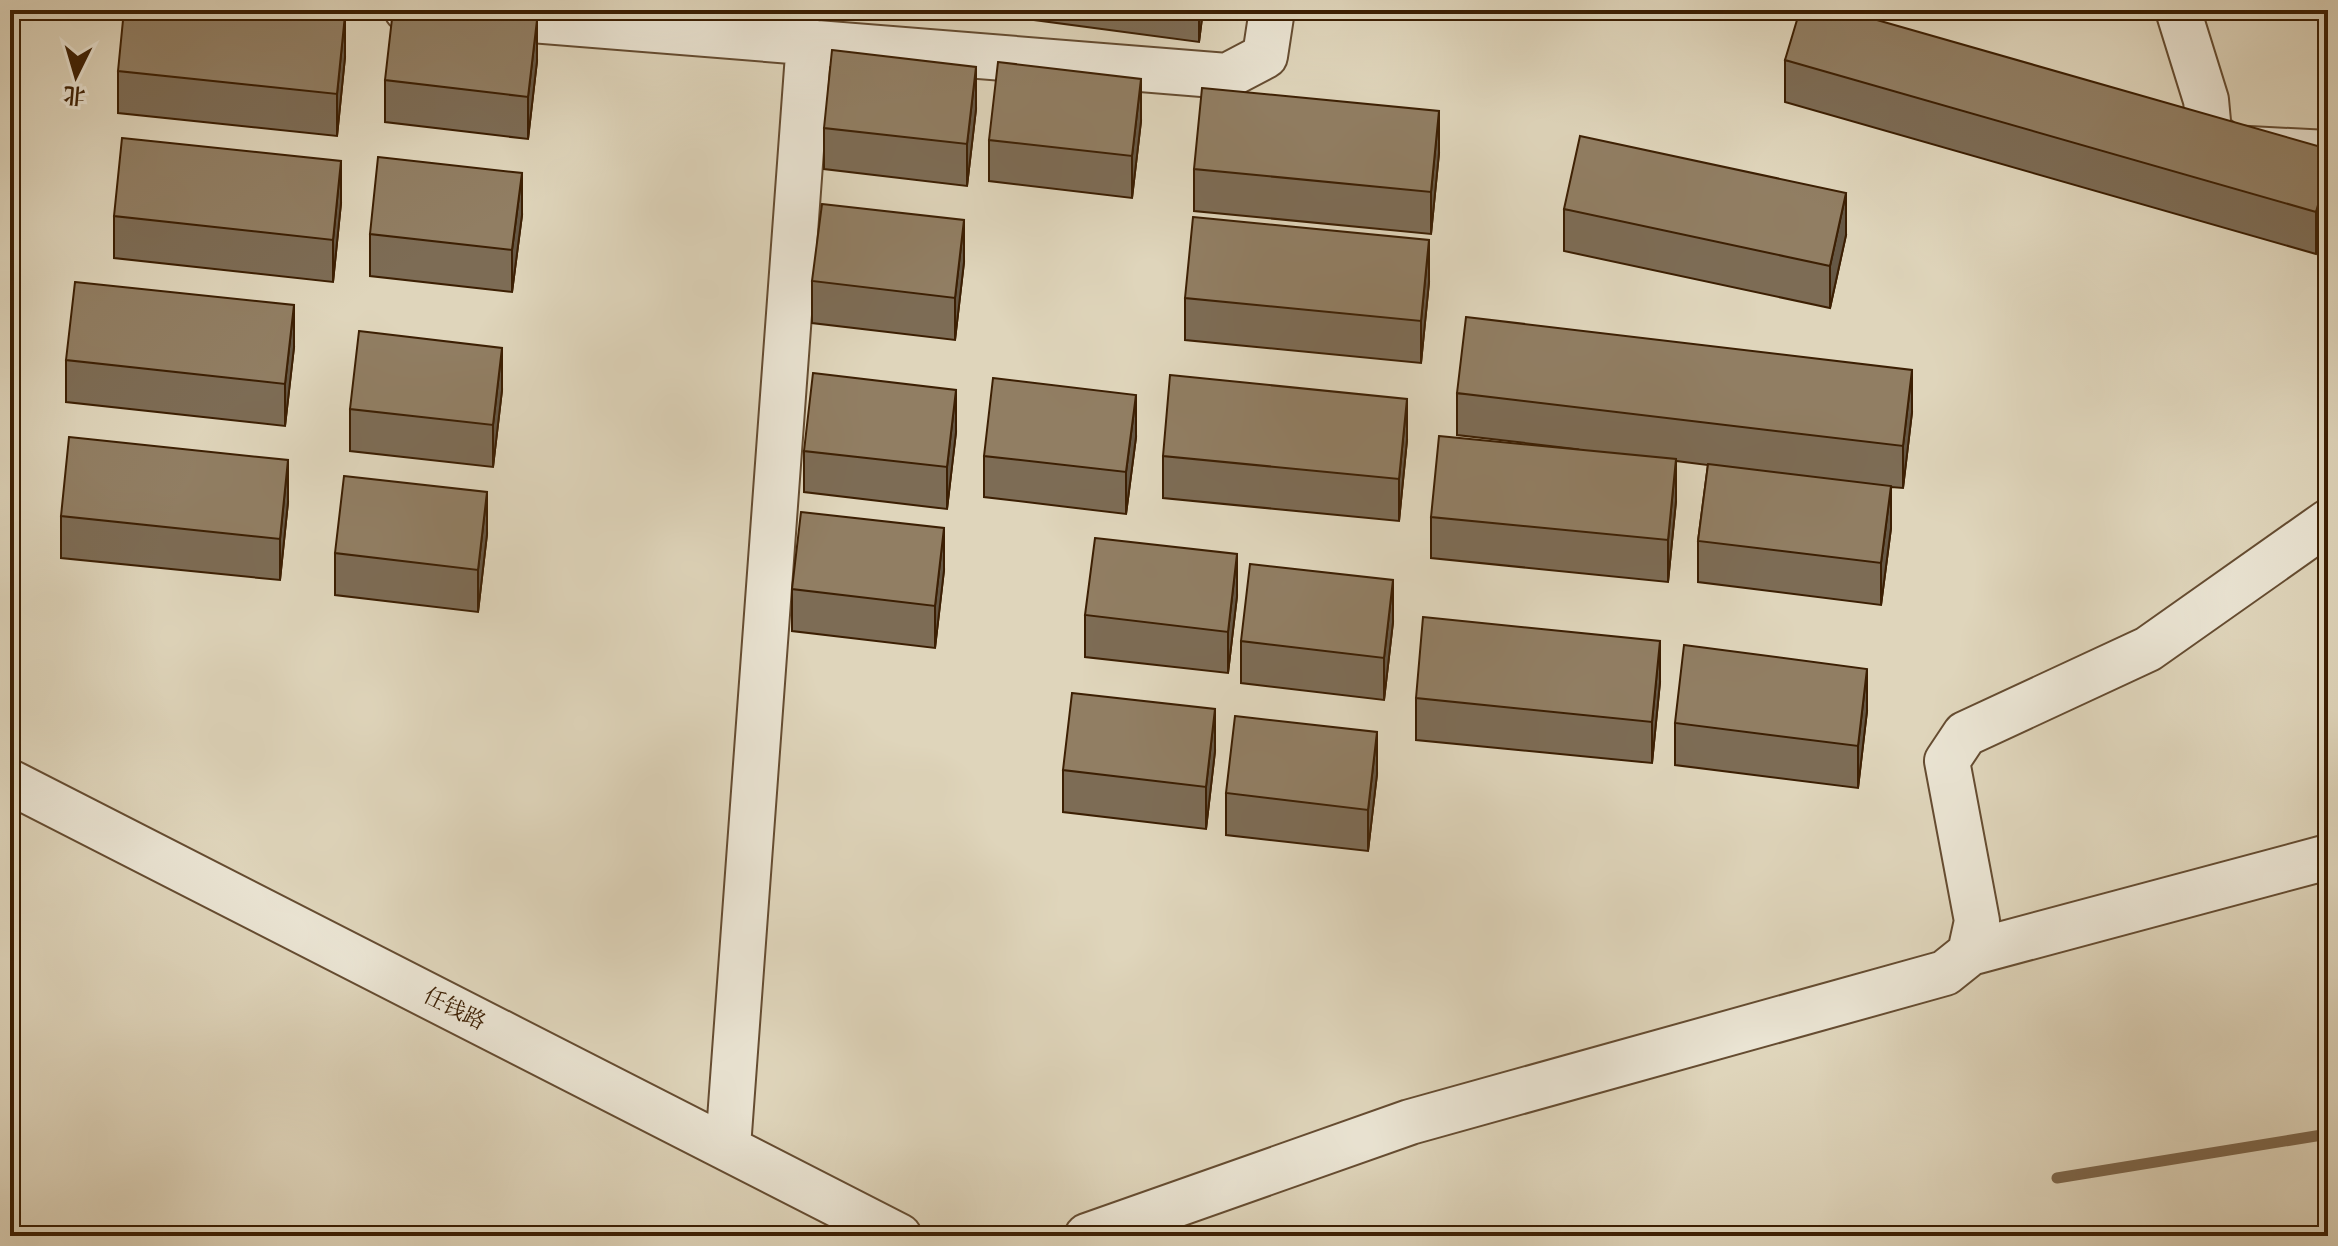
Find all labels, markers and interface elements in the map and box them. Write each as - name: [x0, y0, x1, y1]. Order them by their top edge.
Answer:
- north arrow: [36, 36, 116, 116]
- text: 北: [62, 77, 87, 110]
- street label: 任钱路: [417, 981, 490, 1039]

